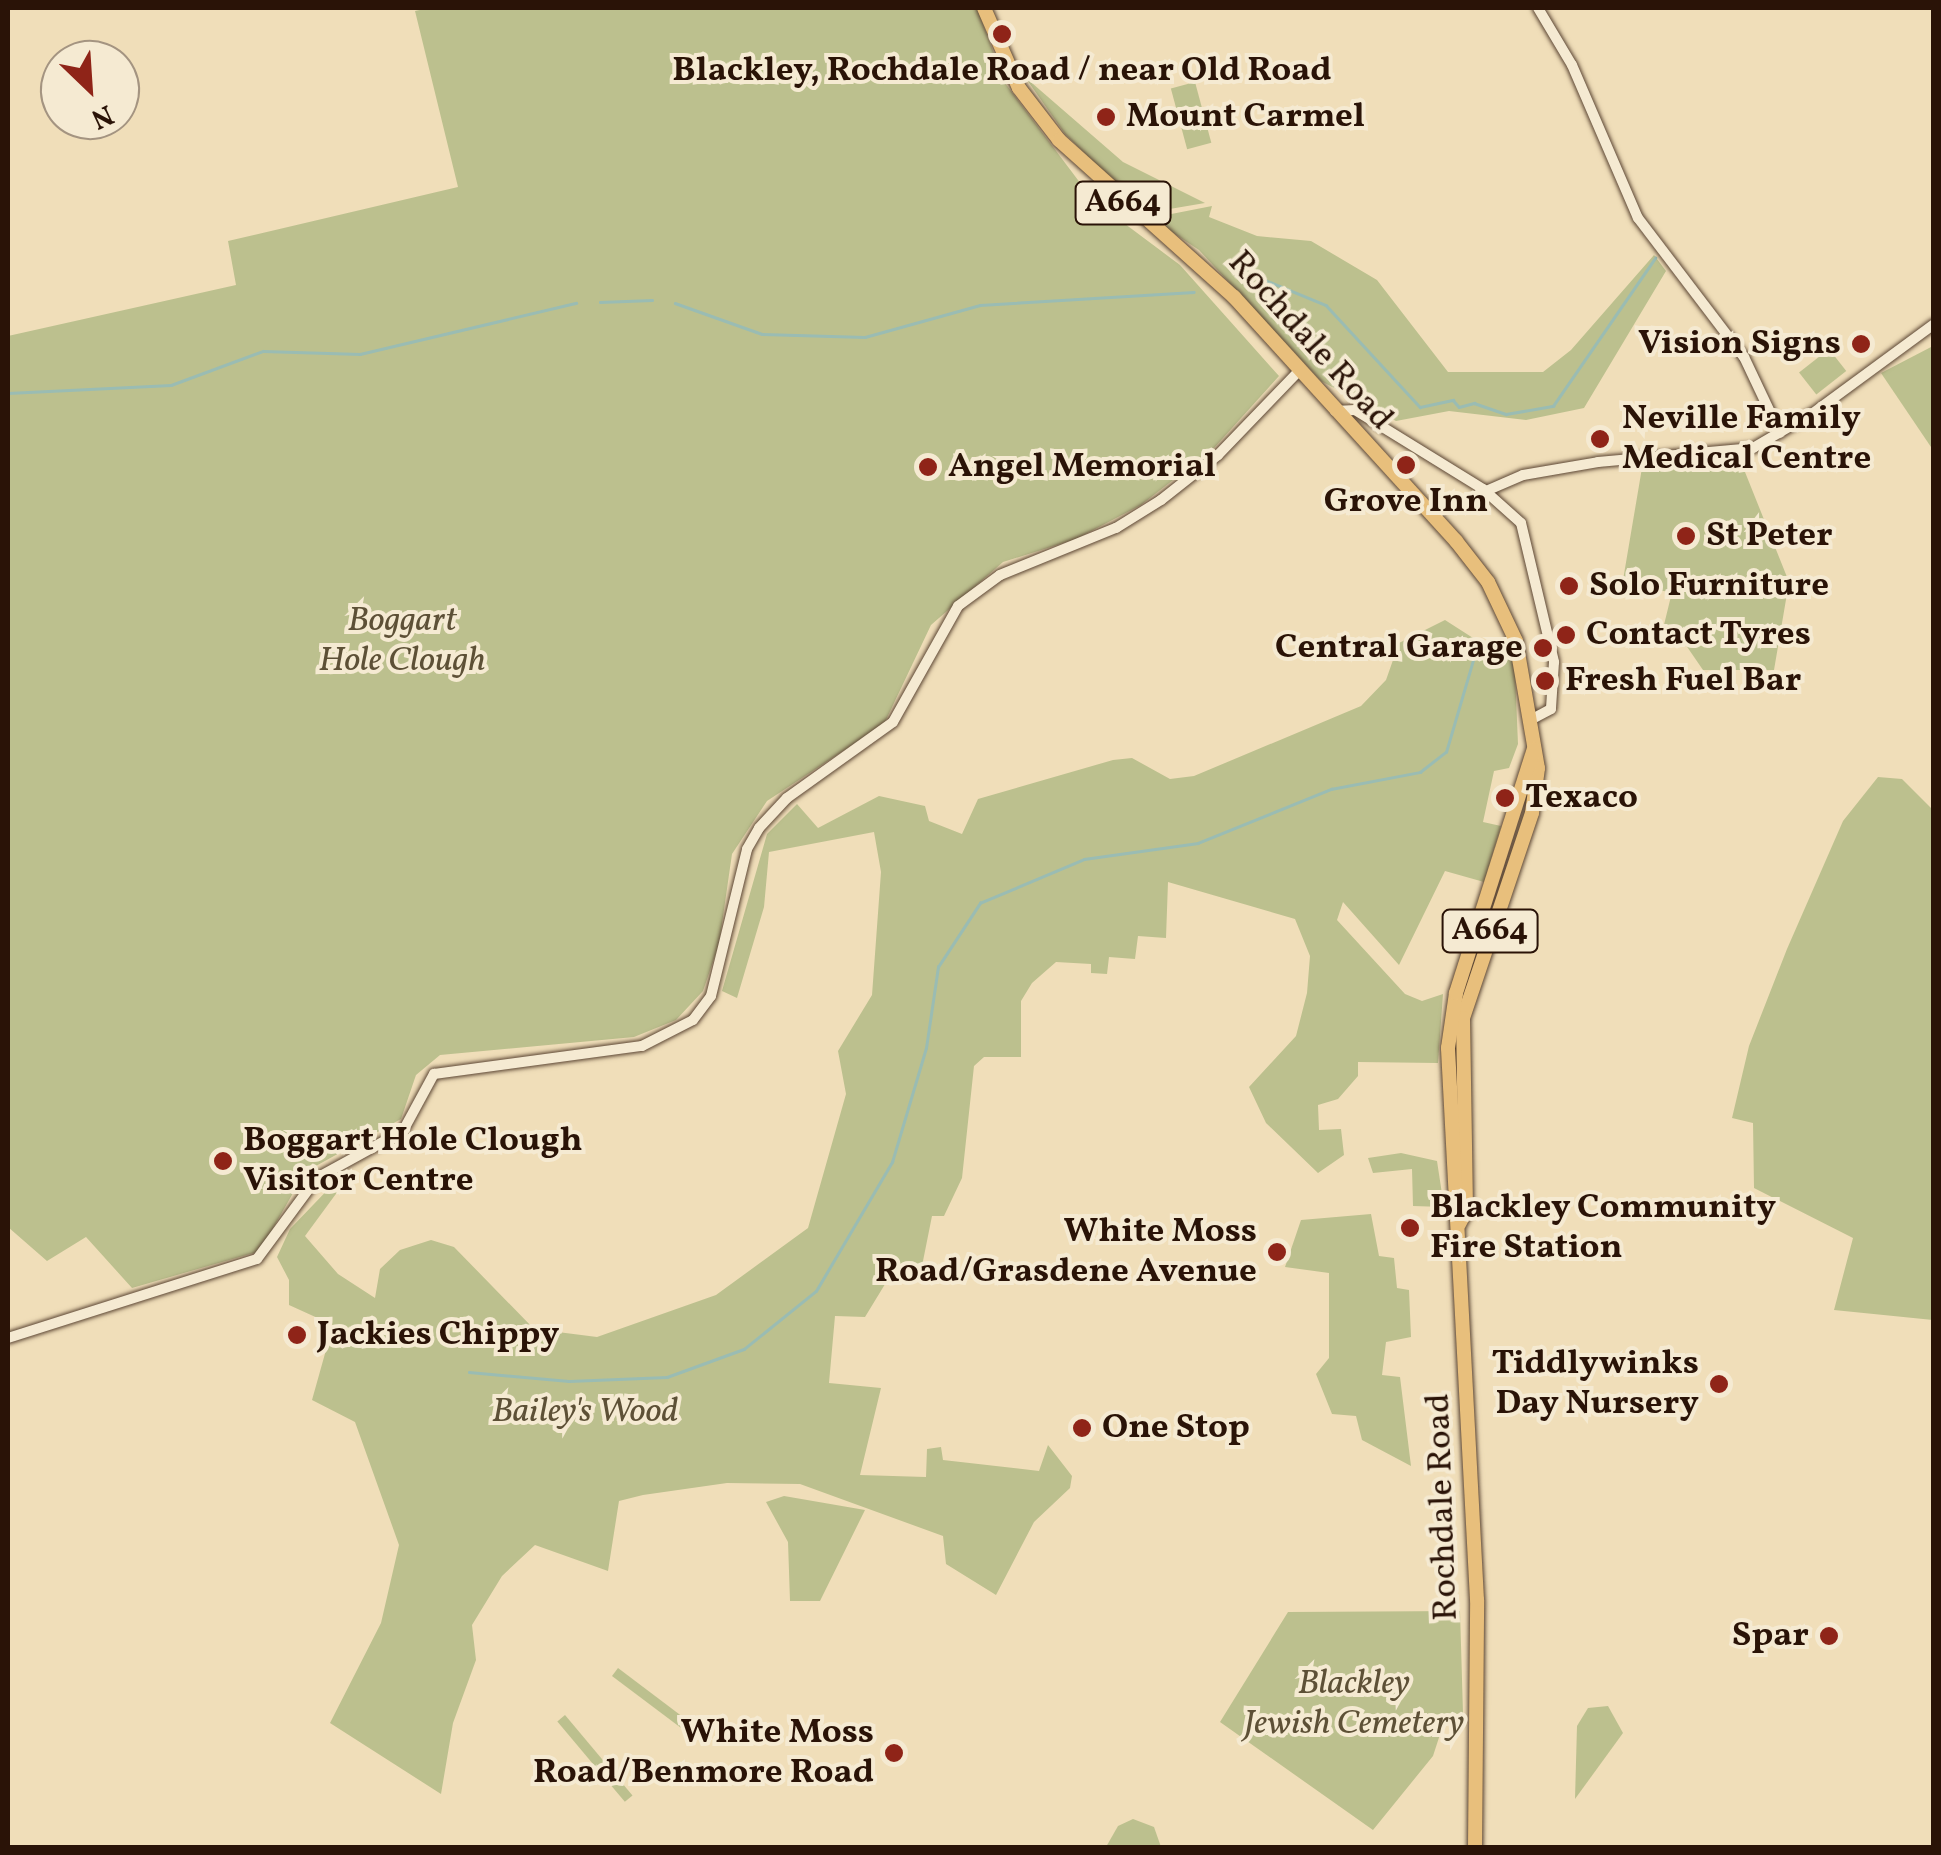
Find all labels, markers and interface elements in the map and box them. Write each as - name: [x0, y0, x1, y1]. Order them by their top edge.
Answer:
- marker: Blackley, Rochdale Road / near Old Road: [991, 23, 1013, 45]
- north arrow: [40, 40, 140, 140]
- place label: Blackley, Rochdale Road / near Old Road: [672, 50, 1332, 92]
- text: N: [85, 94, 120, 138]
- place label: Mount Carmel: [1126, 96, 1365, 138]
- marker: Mount Carmel: [1095, 106, 1117, 128]
- road number: A664: [1073, 176, 1173, 230]
- street label: Rochdale Road: [1218, 242, 1402, 440]
- place label: Vision Signs: [1638, 323, 1841, 365]
- marker: Vision Signs: [1850, 333, 1872, 355]
- place label: Neville Family Medical Centre: [1622, 398, 1871, 480]
- marker: Neville Family Medical Centre: [1587, 426, 1613, 452]
- place label: Angel Memorial: [948, 446, 1216, 488]
- marker: Grove Inn: [1395, 454, 1417, 476]
- marker: Angel Memorial: [917, 456, 939, 478]
- place label: Grove Inn: [1324, 481, 1488, 523]
- place label: St Peter: [1706, 515, 1833, 557]
- marker: St Peter: [1675, 525, 1697, 547]
- place label: Solo Furniture: [1589, 565, 1829, 607]
- marker: Solo Furniture: [1558, 575, 1580, 597]
- park label: Boggart Hole Clough: [318, 600, 486, 682]
- place label: Contact Tyres: [1586, 614, 1811, 656]
- marker: Contact Tyres: [1555, 624, 1577, 646]
- place label: Central Garage: [1275, 627, 1523, 669]
- marker: Central Garage: [1532, 637, 1554, 659]
- place label: Fresh Fuel Bar: [1565, 660, 1801, 702]
- marker: Fresh Fuel Bar: [1534, 670, 1556, 692]
- place label: Texaco: [1525, 777, 1638, 819]
- marker: Texaco: [1494, 787, 1516, 809]
- road number: A664: [1440, 904, 1540, 958]
- place label: Boggart Hole Clough Visitor Centre: [243, 1120, 583, 1202]
- marker: Boggart Hole Clough Visitor Centre: [212, 1150, 234, 1172]
- place label: Blackley Community Fire Station: [1430, 1187, 1777, 1269]
- place label: White Moss Road/Grasdene Avenue: [875, 1211, 1257, 1293]
- marker: Blackley Community Fire Station: [1399, 1217, 1421, 1239]
- marker: White Moss Road/Grasdene Avenue: [1266, 1241, 1288, 1263]
- place label: Jackies Chippy: [317, 1314, 559, 1356]
- marker: Jackies Chippy: [286, 1324, 308, 1346]
- place label: Tiddlywinks Day Nursery: [1492, 1343, 1699, 1425]
- marker: Tiddlywinks Day Nursery: [1708, 1373, 1730, 1395]
- park label: Bailey's Wood: [492, 1391, 678, 1433]
- street label: Rochdale Road: [1418, 1392, 1468, 1622]
- place label: One Stop: [1102, 1407, 1250, 1449]
- marker: One Stop: [1071, 1417, 1093, 1439]
- place label: Spar: [1732, 1615, 1809, 1657]
- marker: Spar: [1818, 1625, 1840, 1647]
- park label: Blackley Jewish Cemetery: [1244, 1663, 1464, 1745]
- place label: White Moss Road/Benmore Road: [533, 1712, 874, 1794]
- marker: White Moss Road/Benmore Road: [883, 1742, 905, 1764]

